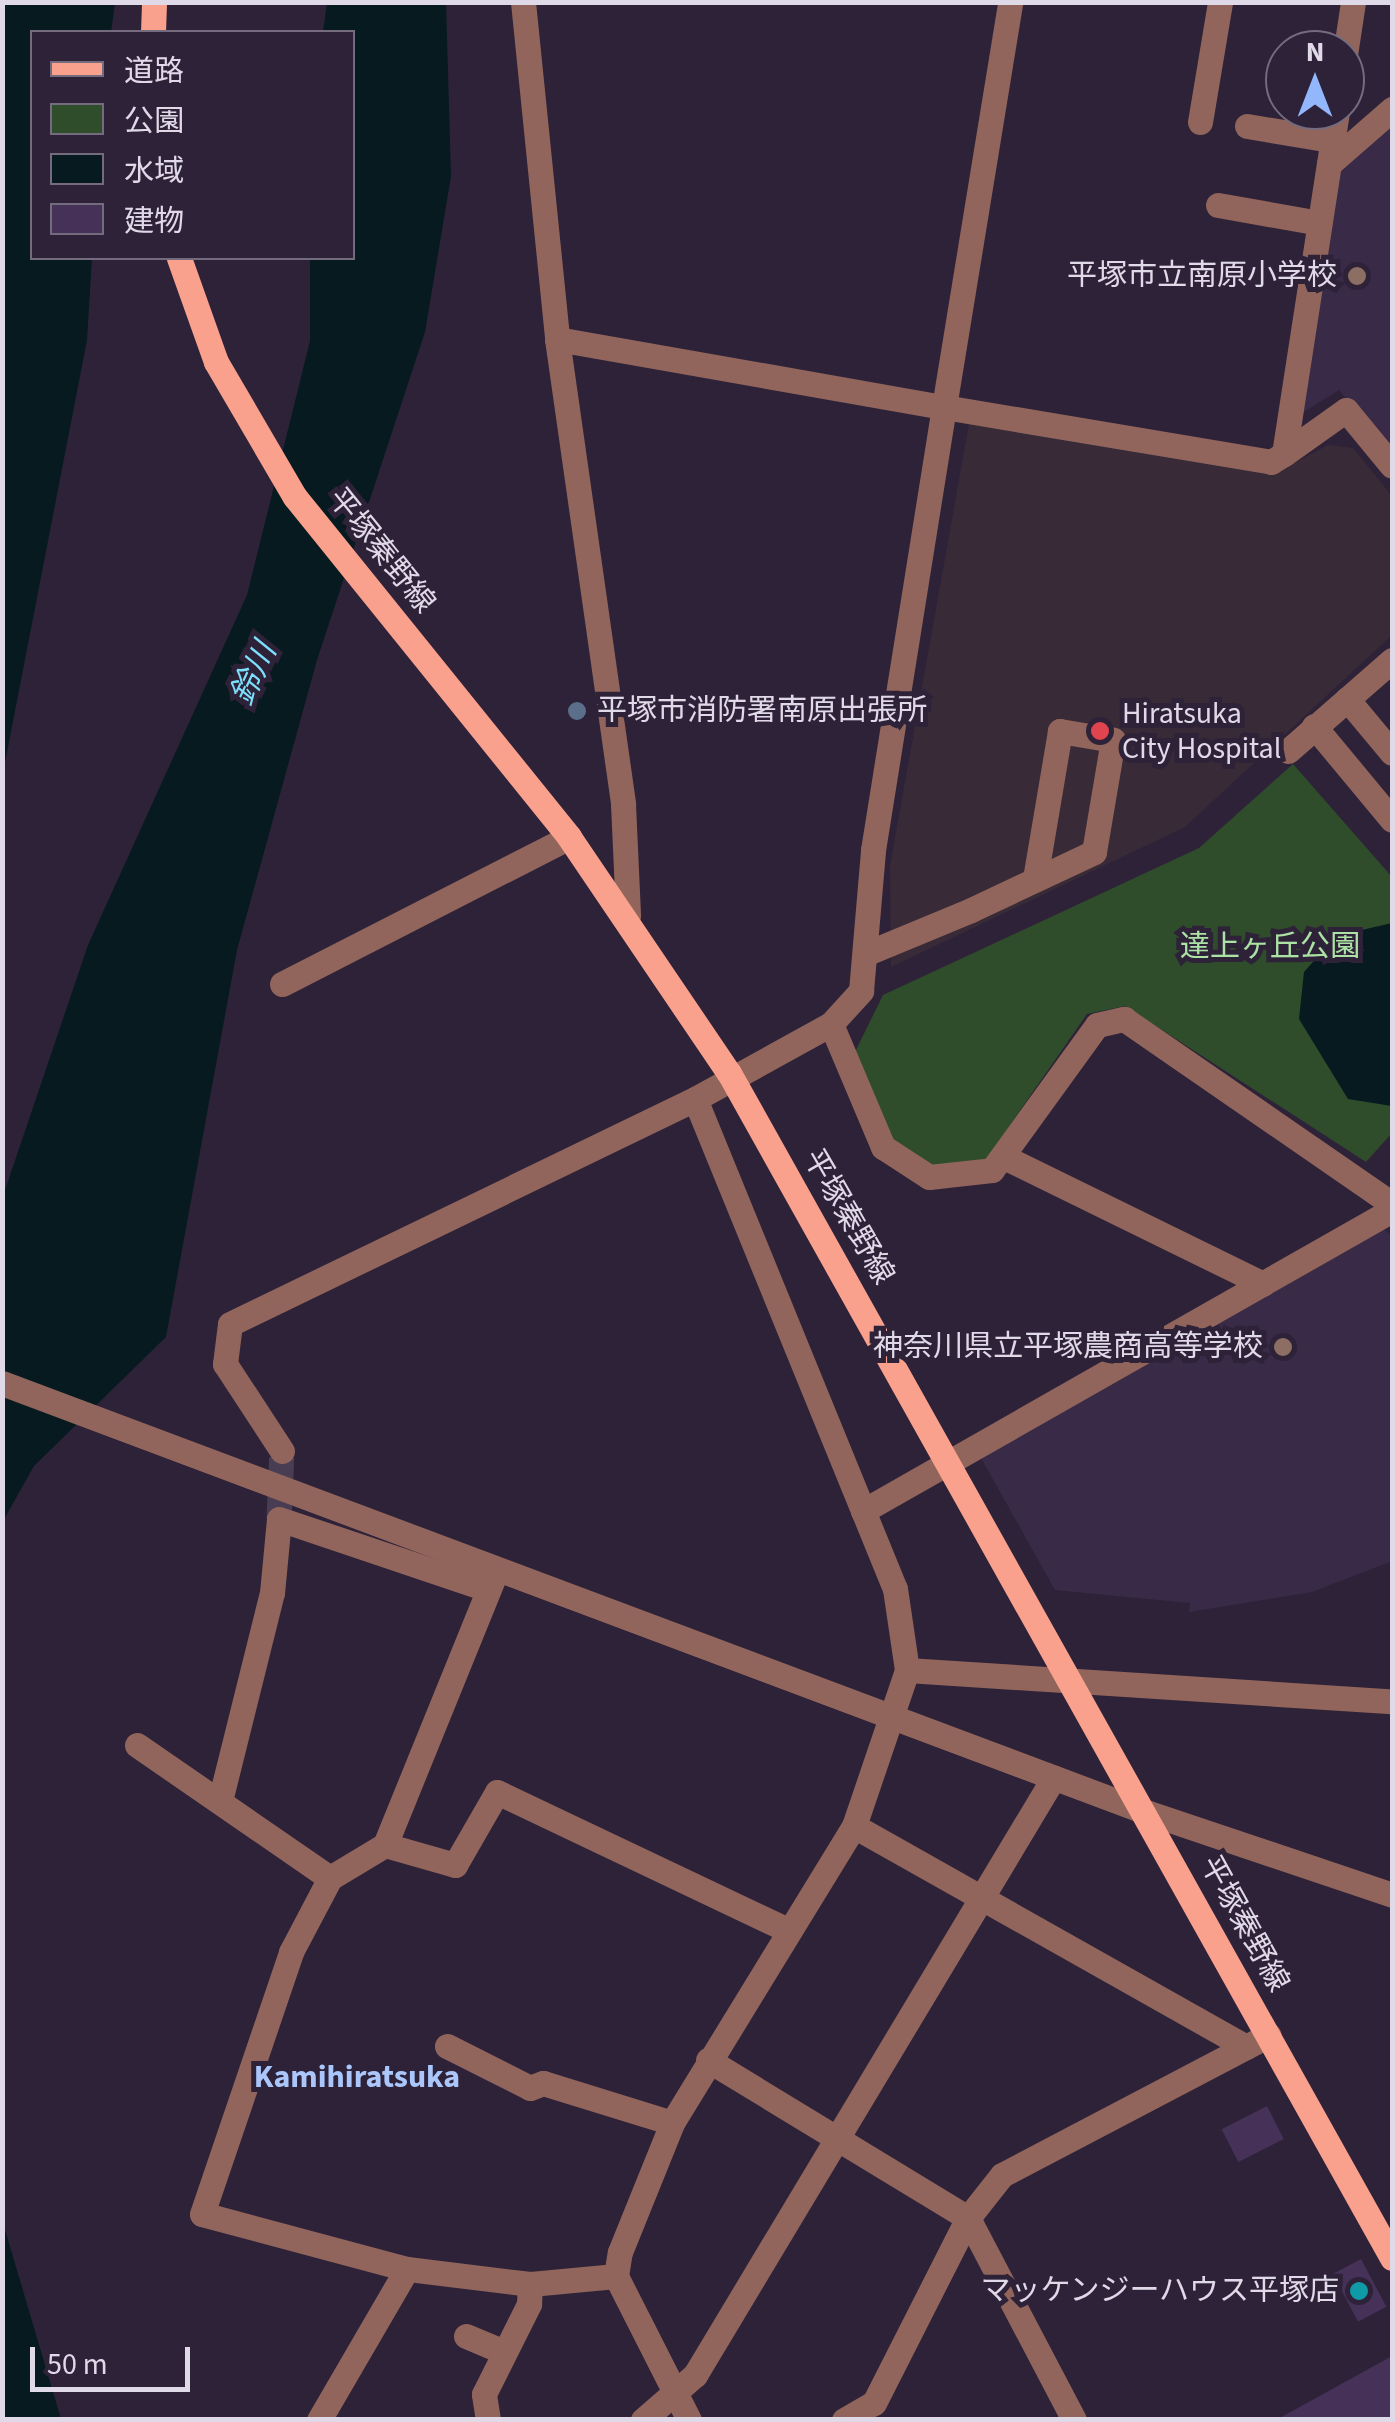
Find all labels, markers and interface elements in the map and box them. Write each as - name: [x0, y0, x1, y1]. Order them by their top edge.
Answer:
- legend: [30, 30, 355, 260]
- north arrow: [1265, 30, 1365, 130]
- text: N: [1306, 32, 1324, 72]
- text: 道路: [124, 50, 184, 93]
- text: 公園: [124, 100, 184, 143]
- text: 水域: [124, 150, 184, 193]
- text: 建物: [124, 200, 184, 243]
- place label: 平塚市立南原小学校: [1067, 258, 1337, 294]
- marker: 平塚市立南原小学校: [1346, 265, 1368, 287]
- street label: 平塚秦野線: [320, 481, 442, 621]
- water label: 鈴川: [223, 637, 285, 711]
- place label: 平塚市消防署南原出張所: [597, 693, 927, 729]
- place label: Hiratsuka City Hospital: [1122, 696, 1281, 766]
- marker: 平塚市消防署南原出張所: [566, 700, 588, 722]
- marker: Hiratsuka City Hospital: [1087, 718, 1113, 744]
- park label: 達上ヶ丘公園: [1180, 929, 1360, 965]
- street label: 平塚秦野線: [795, 1143, 901, 1291]
- place label: 神奈川県立平塚農商高等学校: [873, 1329, 1263, 1365]
- marker: 神奈川県立平塚農商高等学校: [1272, 1336, 1294, 1358]
- street label: 平塚秦野線: [1192, 1850, 1296, 1998]
- district label: Kamihiratsuka: [254, 2058, 460, 2096]
- place label: マッケンジーハウス平塚店: [979, 2273, 1339, 2309]
- marker: マッケンジーハウス平塚店: [1348, 2280, 1370, 2302]
- scale bar: [35, 2327, 195, 2389]
- text: 50 m: [47, 2343, 108, 2386]

